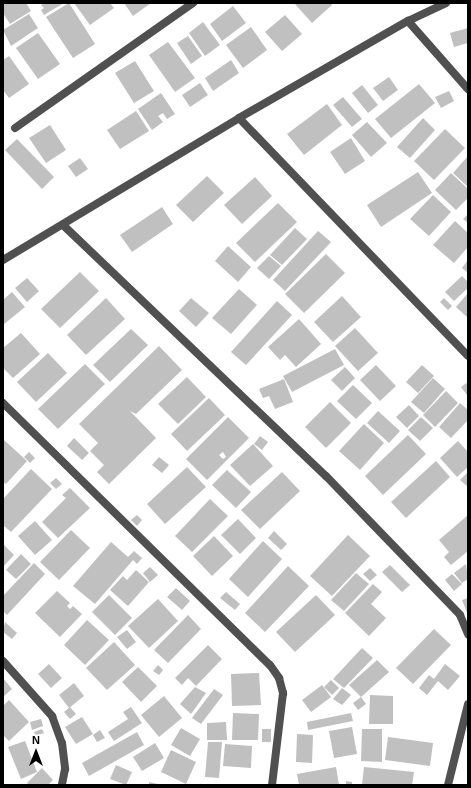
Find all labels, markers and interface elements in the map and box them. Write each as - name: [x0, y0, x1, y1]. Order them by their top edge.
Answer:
- north arrow: [16, 732, 56, 772]
- text: N: [32, 734, 40, 746]

